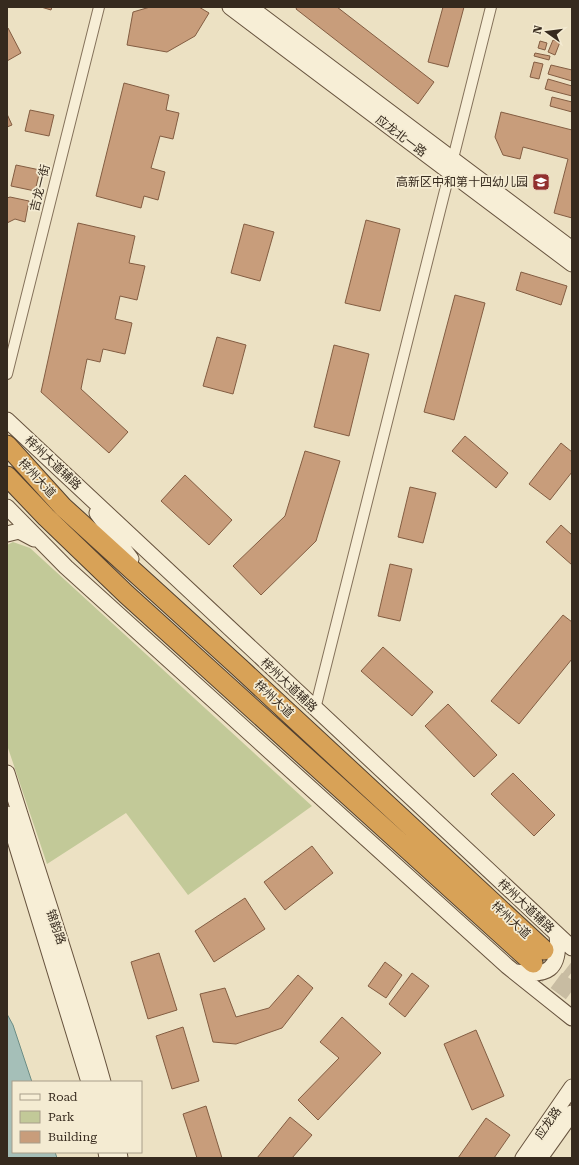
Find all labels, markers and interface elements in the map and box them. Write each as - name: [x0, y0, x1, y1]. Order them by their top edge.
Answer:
- north arrow: [527, 12, 567, 52]
- text: N: [530, 24, 545, 35]
- street label: 应龙北一路: [373, 112, 429, 160]
- street label: 吉龙一街: [27, 163, 53, 213]
- school or university icon: 高新区中和第十四幼儿园: [531, 172, 551, 192]
- place label: 高新区中和第十四幼儿园: [396, 175, 528, 189]
- street label: 梓州大道辅路: [22, 433, 84, 493]
- street label: 梓州大道: [15, 456, 59, 500]
- street label: 梓州大道辅路: [258, 655, 320, 715]
- street label: 梓州大道: [252, 677, 296, 721]
- street label: 梓州大道辅路: [495, 876, 557, 936]
- street label: 梓州大道: [489, 898, 533, 942]
- street label: 锦韵路: [44, 908, 68, 946]
- legend: [12, 1081, 142, 1153]
- text: Road: [48, 1090, 78, 1104]
- street label: 应龙路: [532, 1104, 564, 1142]
- text: Park: [48, 1110, 75, 1124]
- text: Building: [48, 1130, 97, 1144]

